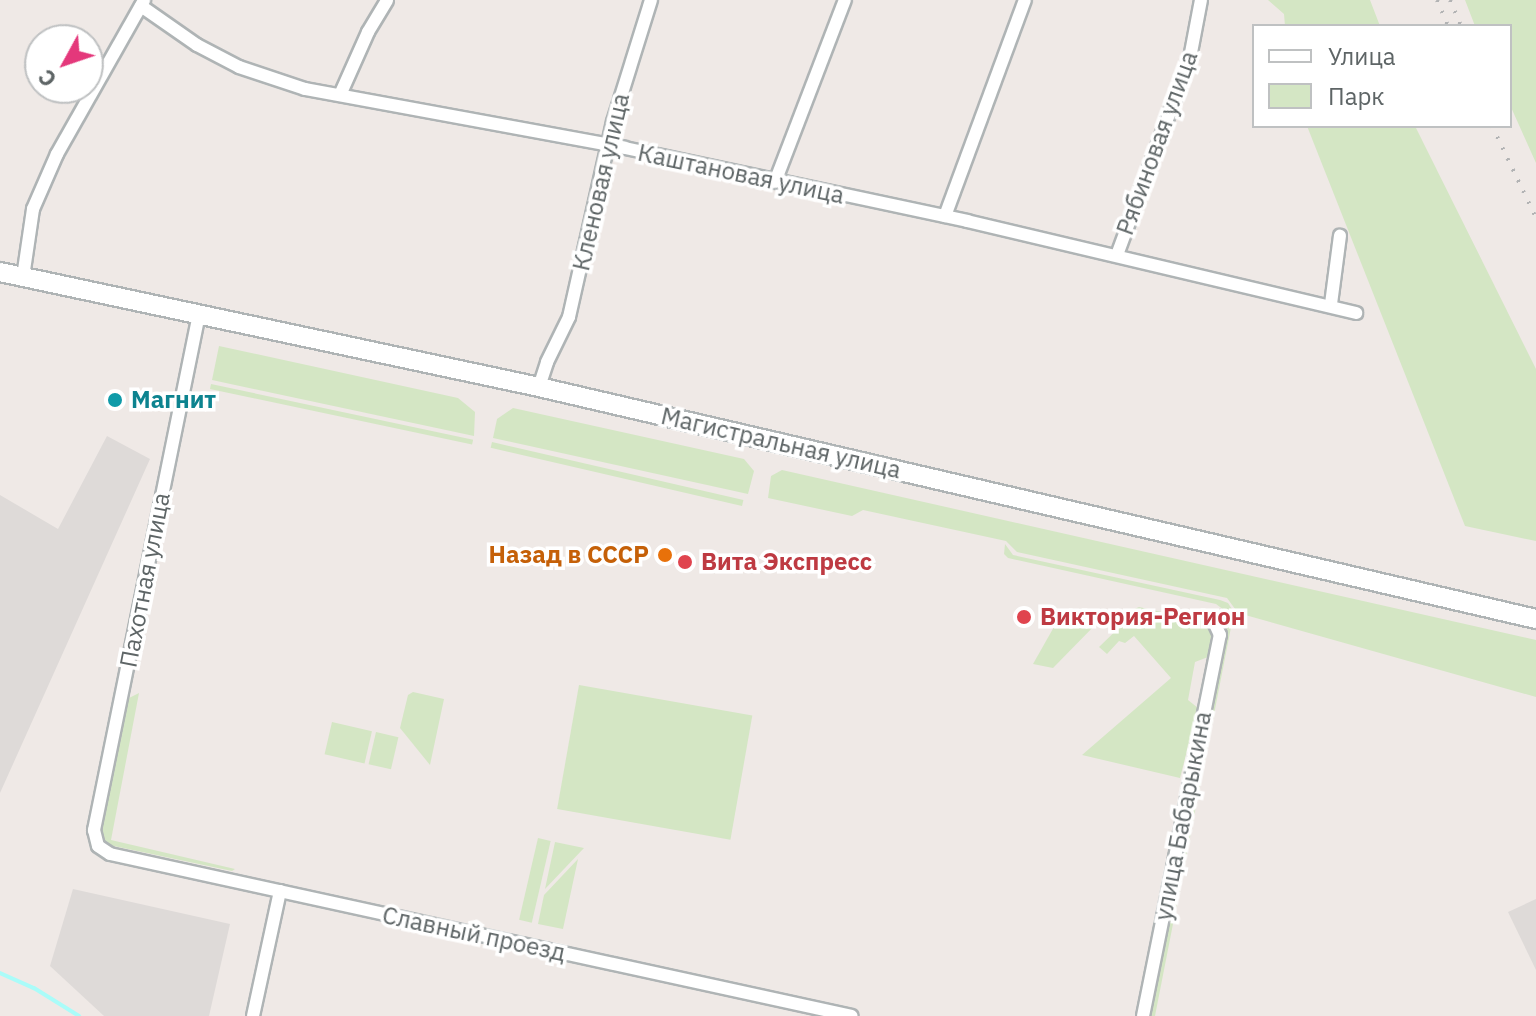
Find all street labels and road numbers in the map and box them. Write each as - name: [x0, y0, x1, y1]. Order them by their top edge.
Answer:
- street label: Рябиновая улица: [1110, 47, 1204, 239]
- street label: Кленовая улица: [567, 90, 635, 274]
- street label: Каштановая улица: [635, 138, 847, 210]
- street label: Магистральная улица: [658, 401, 904, 485]
- street label: Пахотная улица: [114, 490, 176, 670]
- street label: улица Бабарыкина: [1149, 709, 1217, 923]
- street label: Славный проезд: [380, 901, 568, 967]

